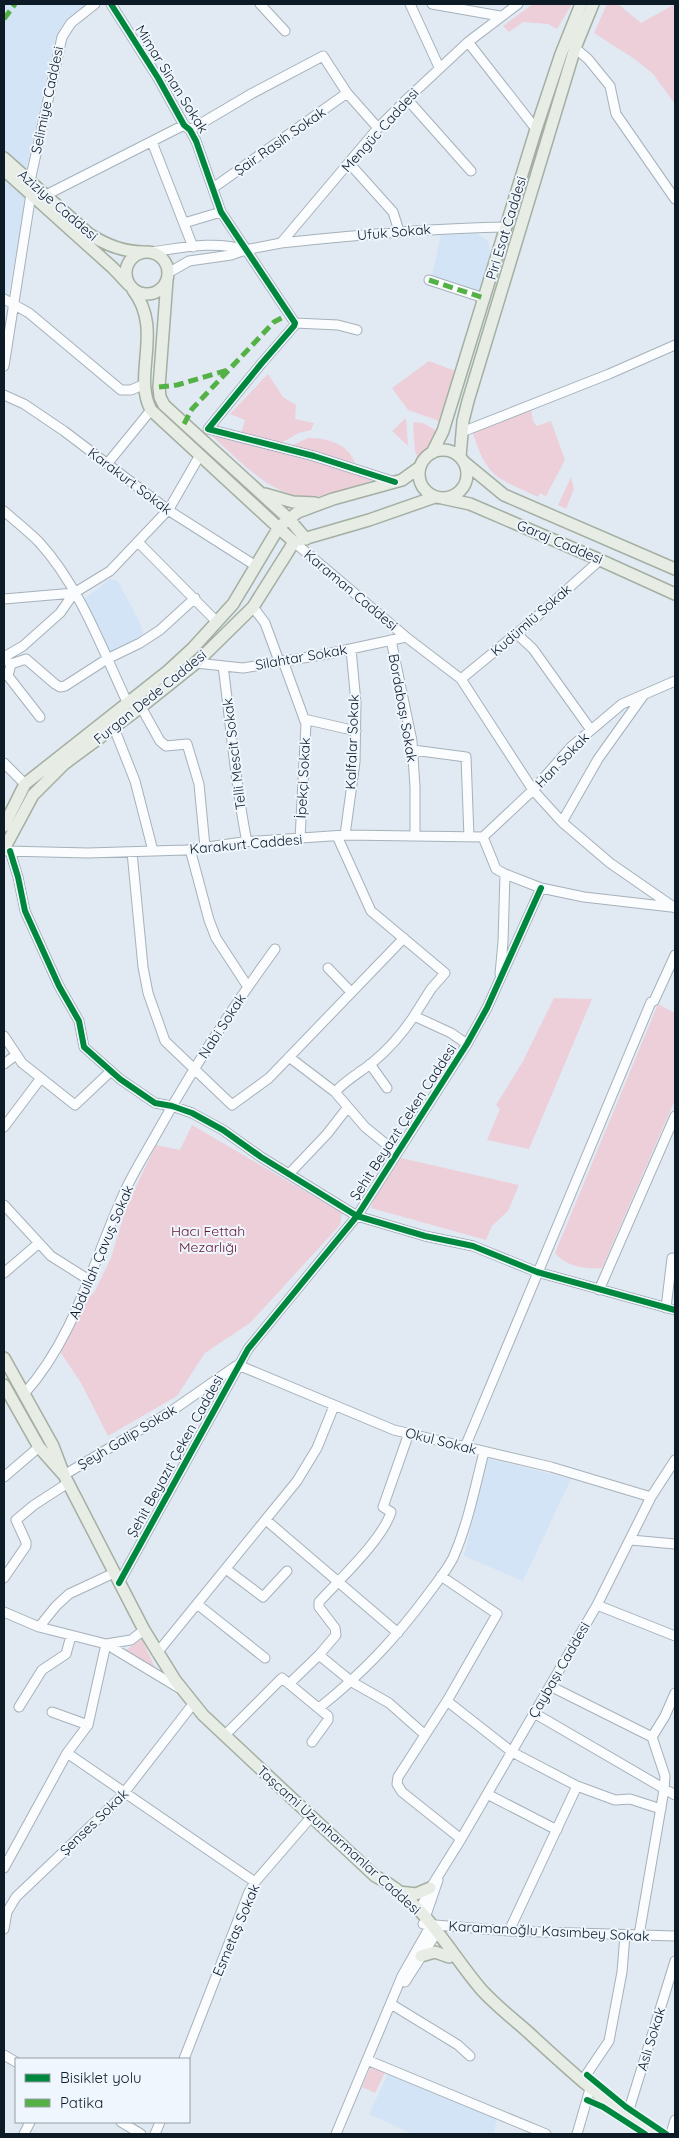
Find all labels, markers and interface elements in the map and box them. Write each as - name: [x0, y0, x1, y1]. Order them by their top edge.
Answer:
- street label: Mimar Sinan Sokak: [131, 22, 213, 136]
- street label: Selimiye Caddesi: [27, 45, 67, 155]
- street label: Mengüc Caddesi: [337, 84, 423, 176]
- street label: Şair Rasih Sokak: [231, 103, 329, 179]
- street label: Aziziye Caddesi: [14, 165, 102, 245]
- street label: Piri Esat Caddesi: [482, 174, 530, 282]
- street label: Ufuk Sokak: [356, 220, 432, 244]
- street label: Karakurt Sokak: [84, 444, 176, 518]
- street label: Garaj Caddesi: [514, 516, 606, 568]
- street label: Karaman Caddesi: [300, 546, 402, 634]
- street label: Kudümlü Sokak: [487, 580, 575, 660]
- street label: Silahtar Sokak: [254, 640, 348, 674]
- street label: Furgan Dede Caddesi: [90, 646, 210, 748]
- street label: Bordabaşı Sokak: [385, 652, 421, 764]
- street label: Kalfalar Sokak: [341, 694, 363, 790]
- street label: Telli Mescit Sokak: [218, 697, 250, 811]
- street label: Han Sokak: [531, 728, 593, 792]
- street label: İpekçi Sokak: [292, 737, 314, 819]
- street label: Karakurt Caddesi: [189, 830, 303, 858]
- street label: Nabi Sokak: [194, 990, 250, 1062]
- street label: Şehit Beyazıt Çeken Caddesi: [346, 1040, 460, 1204]
- street label: Abdullah Çavuş Sokak: [65, 1182, 137, 1322]
- park label: Hacı Fettah Mezarlığı: [171, 1222, 245, 1256]
- street label: Şehit Beyazıt Çeken Caddesi: [123, 1372, 227, 1540]
- street label: Şeyh Galip Sokak: [74, 1400, 180, 1474]
- street label: Okul Sokak: [403, 1423, 479, 1459]
- street label: Çaybaşı Caddesi: [524, 1619, 594, 1721]
- street label: Taşcami Uzunharmanlar Caddesi: [253, 1762, 425, 1918]
- street label: Şenses Sokak: [56, 1785, 132, 1859]
- street label: Esmetaş Sokak: [208, 1881, 264, 1979]
- street label: Karamanoğlu Kasımbey Sokak: [448, 1917, 650, 1945]
- street label: Aslı Sokak: [633, 2005, 669, 2073]
- legend: [15, 2058, 190, 2123]
- text: Bisiklet yolu: [60, 2068, 142, 2087]
- text: Patika: [60, 2093, 103, 2112]

